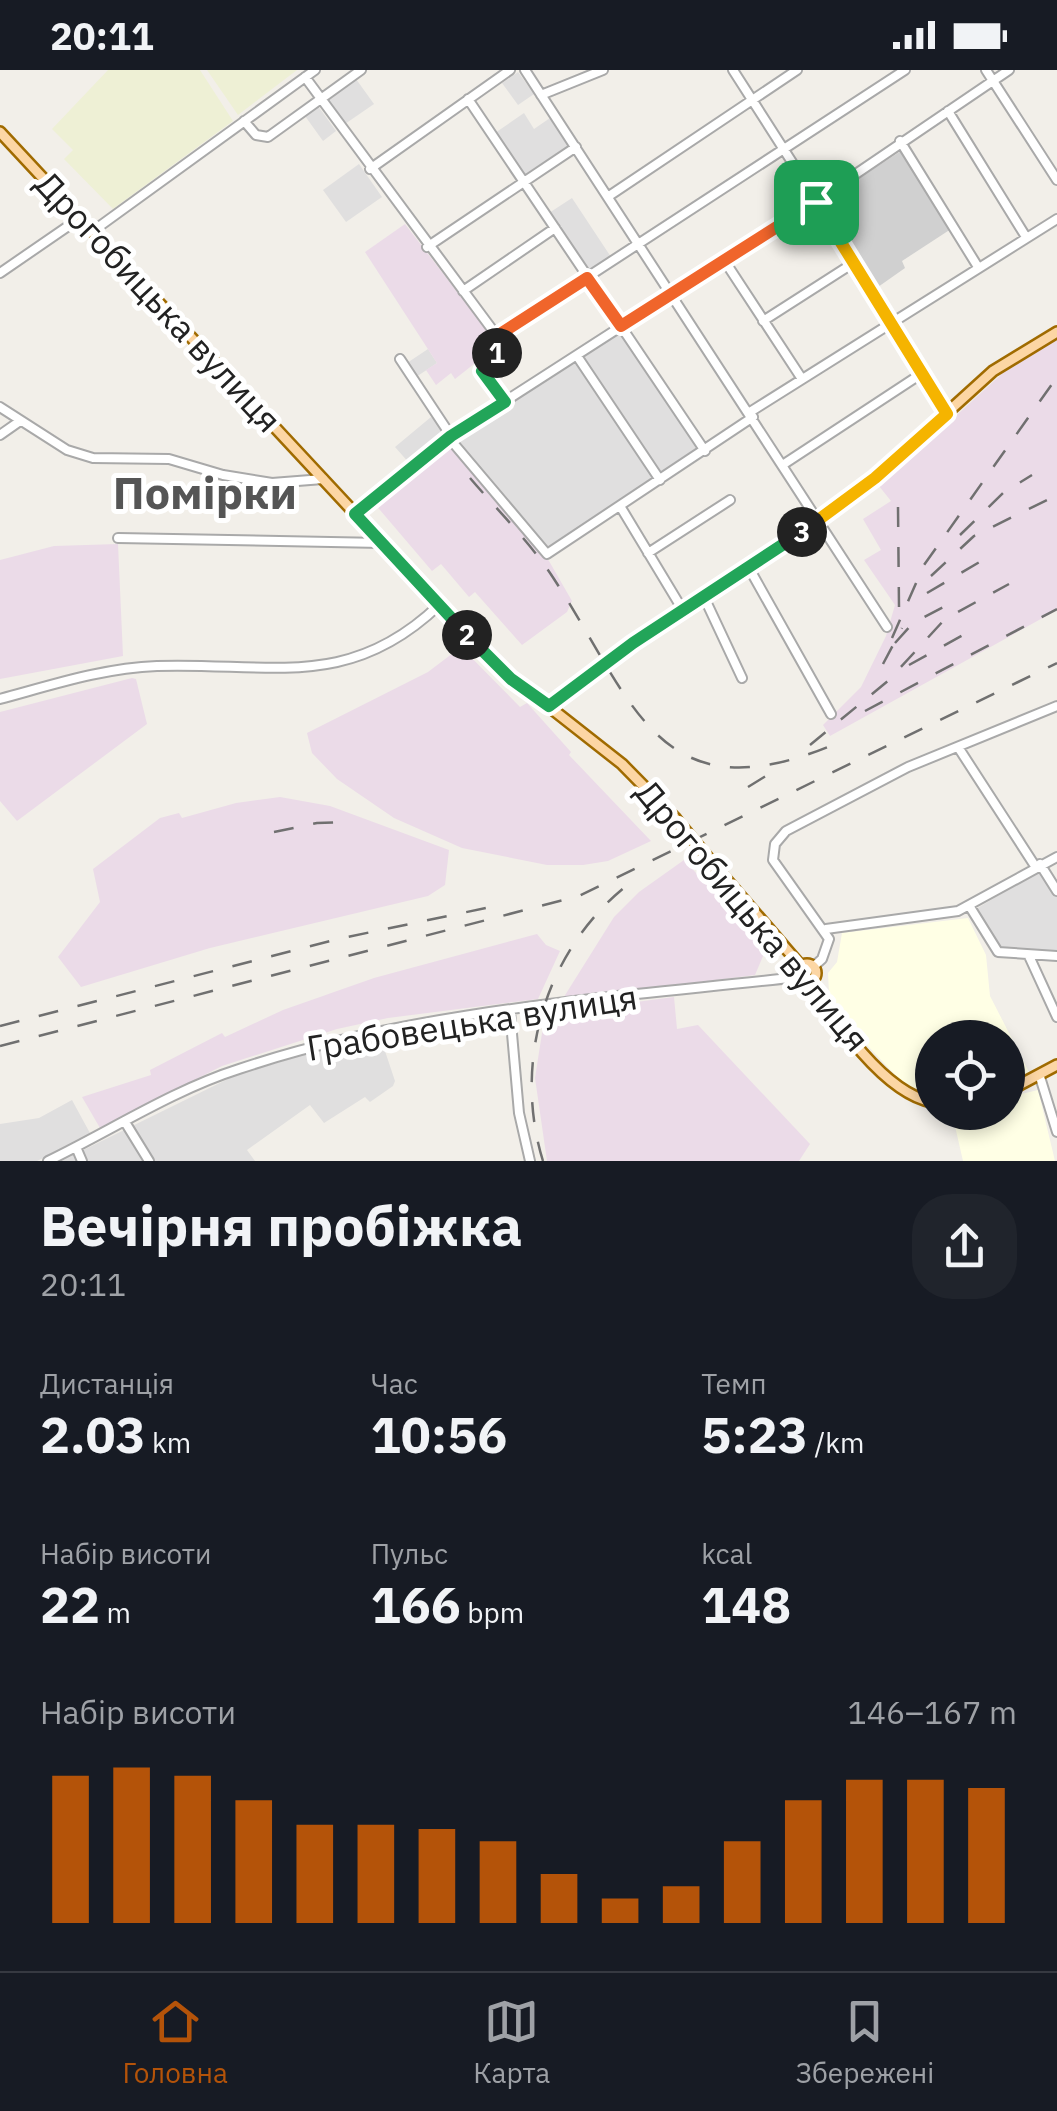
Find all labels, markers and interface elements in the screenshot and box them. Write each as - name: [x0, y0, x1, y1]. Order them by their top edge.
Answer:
- text: 20:11: [50, 11, 154, 60]
- pin: [774, 160, 859, 245]
- street label: Дрогобицька вулиця: [26, 161, 292, 442]
- icon: arrive: [789, 175, 844, 230]
- pin: 1: [472, 328, 522, 378]
- text: 1: [489, 334, 505, 371]
- district label: Помірки: [113, 463, 297, 521]
- pin: 3: [777, 507, 827, 557]
- text: 3: [794, 513, 810, 550]
- pin: 2: [442, 610, 492, 660]
- text: 2: [459, 616, 475, 653]
- street label: Дрогобицька вулиця: [625, 770, 880, 1061]
- street label: Грабовецька вулиця: [303, 973, 640, 1071]
- map controls: [915, 1020, 1025, 1130]
- button: locate: [915, 1020, 1025, 1130]
- text: Вечірня пробіжка: [40, 1190, 522, 1261]
- button: share: [912, 1194, 1017, 1299]
- text: 20:11: [40, 1263, 126, 1305]
- text: Дистанція: [40, 1365, 174, 1402]
- text: Час: [371, 1365, 418, 1402]
- text: Темп: [701, 1365, 766, 1402]
- text: 2.03: [40, 1402, 146, 1467]
- text: 10:56: [371, 1402, 507, 1467]
- text: 5:23: [701, 1402, 808, 1467]
- text: km: [146, 1424, 191, 1461]
- text: /km: [808, 1424, 864, 1461]
- text: Набір висоти: [40, 1535, 212, 1572]
- text: Пульс: [371, 1535, 448, 1572]
- text: kcal: [701, 1535, 752, 1572]
- text: 22: [40, 1572, 100, 1637]
- text: 166: [371, 1572, 461, 1637]
- text: 148: [701, 1572, 791, 1637]
- text: m: [100, 1594, 131, 1631]
- text: bpm: [461, 1594, 524, 1631]
- text: Набір висоти: [40, 1691, 236, 1733]
- text: 146–167 m: [847, 1691, 1017, 1733]
- tab: Головна: [123, 1994, 228, 2091]
- tab: Карта: [473, 1994, 550, 2091]
- tab: Збережені: [795, 1994, 934, 2091]

